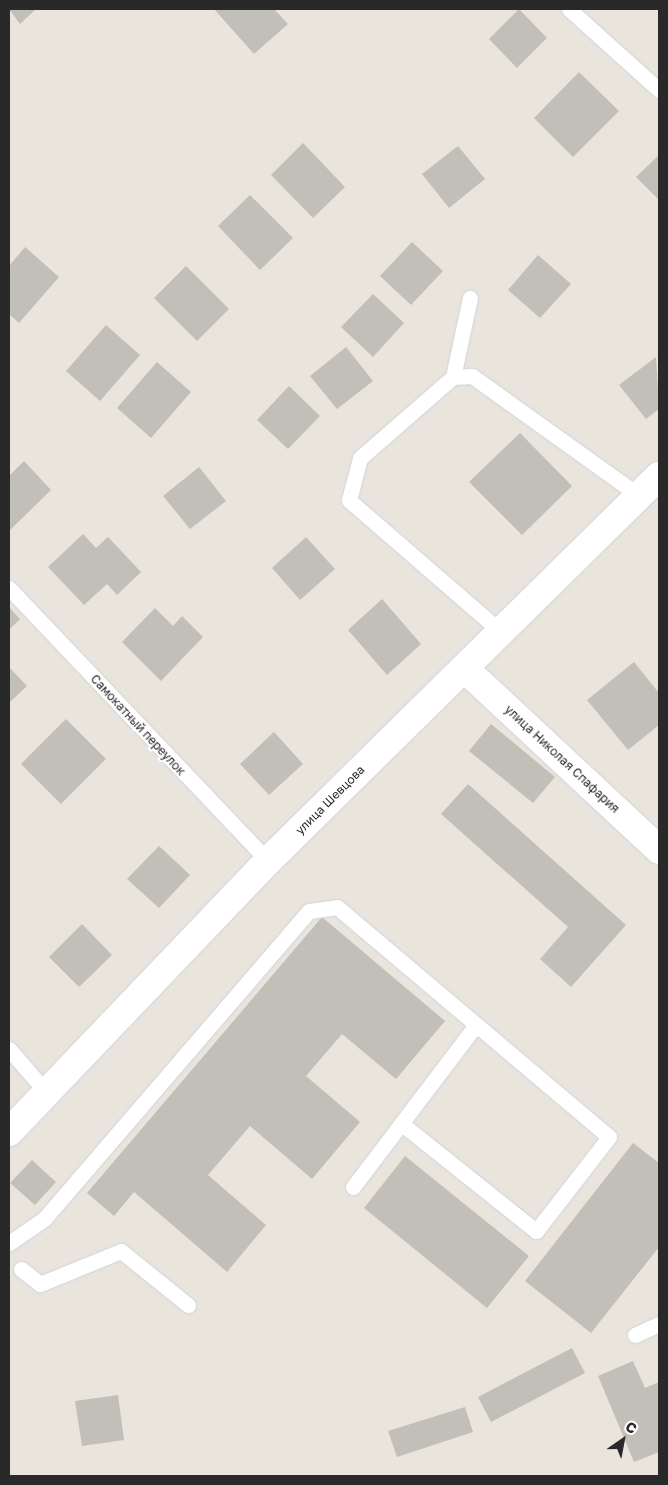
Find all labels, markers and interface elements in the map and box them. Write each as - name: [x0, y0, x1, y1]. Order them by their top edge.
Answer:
- street label: Самокатный переулок: [88, 672, 188, 778]
- street label: улица Николая Спафария: [502, 702, 622, 816]
- street label: улица Шевцова: [292, 762, 368, 838]
- north arrow: [598, 1415, 648, 1465]
- text: С: [623, 1417, 640, 1437]

